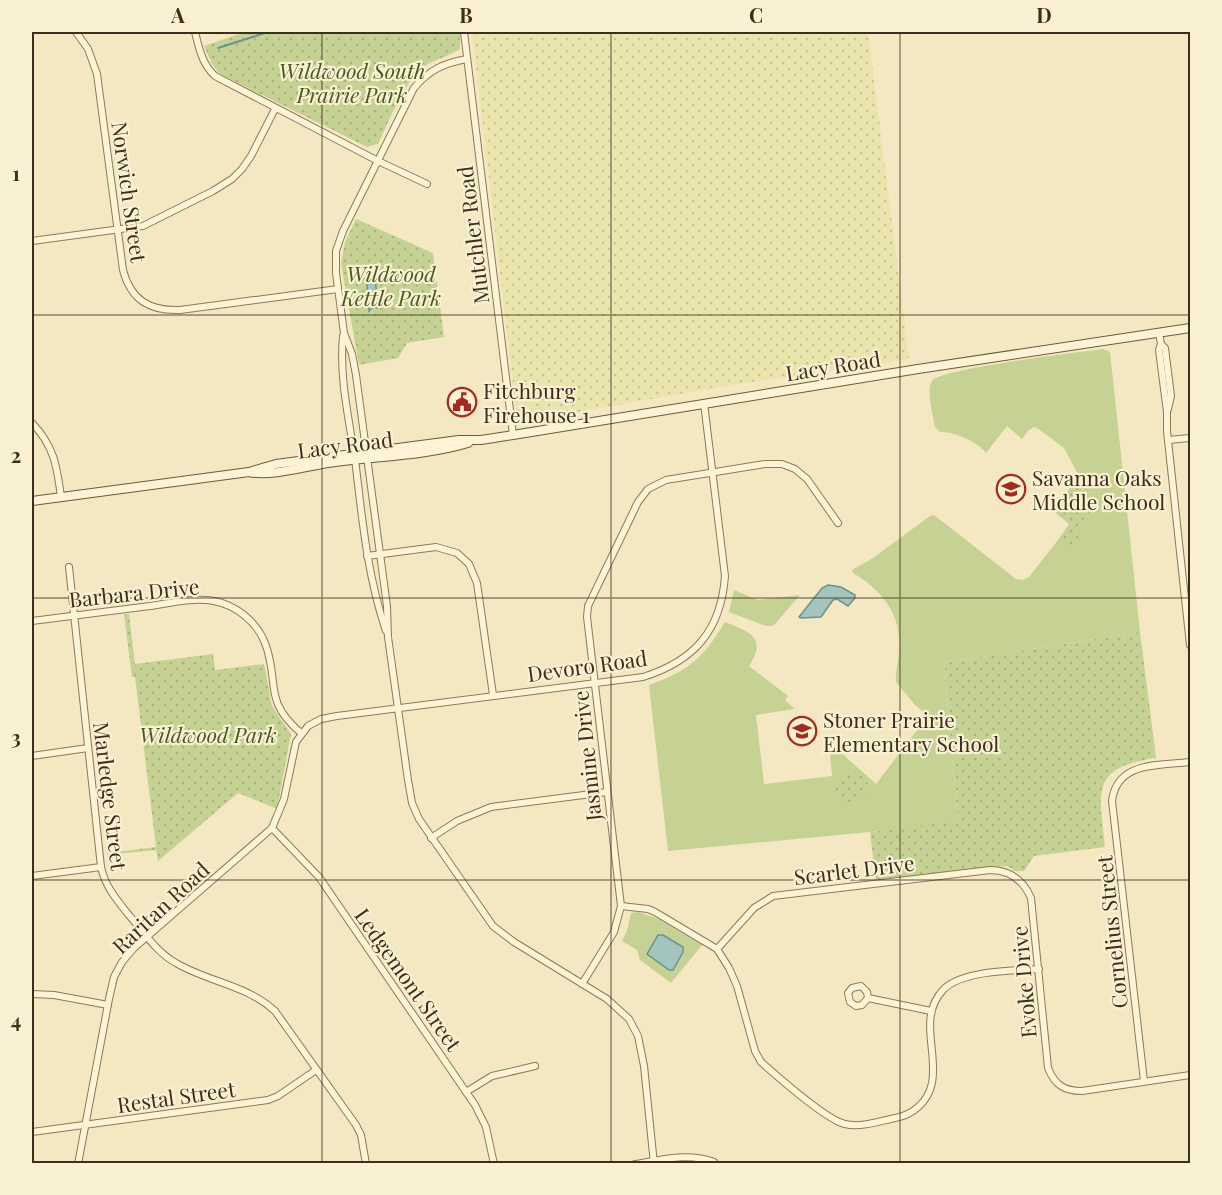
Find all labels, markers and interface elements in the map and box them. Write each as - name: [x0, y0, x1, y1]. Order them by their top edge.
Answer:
- text: A: [170, 1, 185, 28]
- text: B: [459, 1, 473, 28]
- text: C: [749, 1, 763, 28]
- text: D: [1036, 1, 1052, 28]
- park label: Wildwood South Prairie Park: [279, 56, 425, 108]
- street label: Norwich Street: [106, 120, 154, 265]
- text: 1: [12, 159, 20, 186]
- street label: Mutchler Road: [450, 165, 494, 305]
- park label: Wildwood Kettle Park: [340, 259, 441, 311]
- street label: Lacy Road: [783, 344, 883, 386]
- place label: Fitchburg Firehouse 1: [483, 376, 590, 428]
- public building icon: Fitchburg Firehouse 1: [446, 386, 478, 418]
- street label: Lacy Road: [296, 424, 394, 464]
- text: 2: [11, 441, 21, 468]
- place label: Savanna Oaks Middle School: [1032, 463, 1165, 515]
- school or university icon: Savanna Oaks Middle School: [995, 473, 1027, 505]
- street label: Barbara Drive: [67, 571, 201, 613]
- street label: Devoro Road: [525, 643, 649, 687]
- street label: Jasmine Drive: [565, 689, 607, 824]
- place label: Stoner Prairie Elementary School: [823, 705, 999, 757]
- school or university icon: Stoner Prairie Elementary School: [786, 715, 818, 747]
- street label: Marledge Street: [88, 720, 134, 872]
- park label: Wildwood Park: [139, 720, 277, 748]
- text: 3: [11, 723, 21, 750]
- street label: Scarlet Drive: [792, 848, 916, 890]
- street label: Cornelius Street: [1089, 853, 1133, 1010]
- street label: Raritan Road: [105, 855, 215, 959]
- street label: Ledgemont Street: [349, 902, 469, 1056]
- street label: Evoke Drive: [1004, 925, 1042, 1039]
- text: 4: [11, 1006, 21, 1033]
- street label: Restal Street: [115, 1074, 237, 1118]

